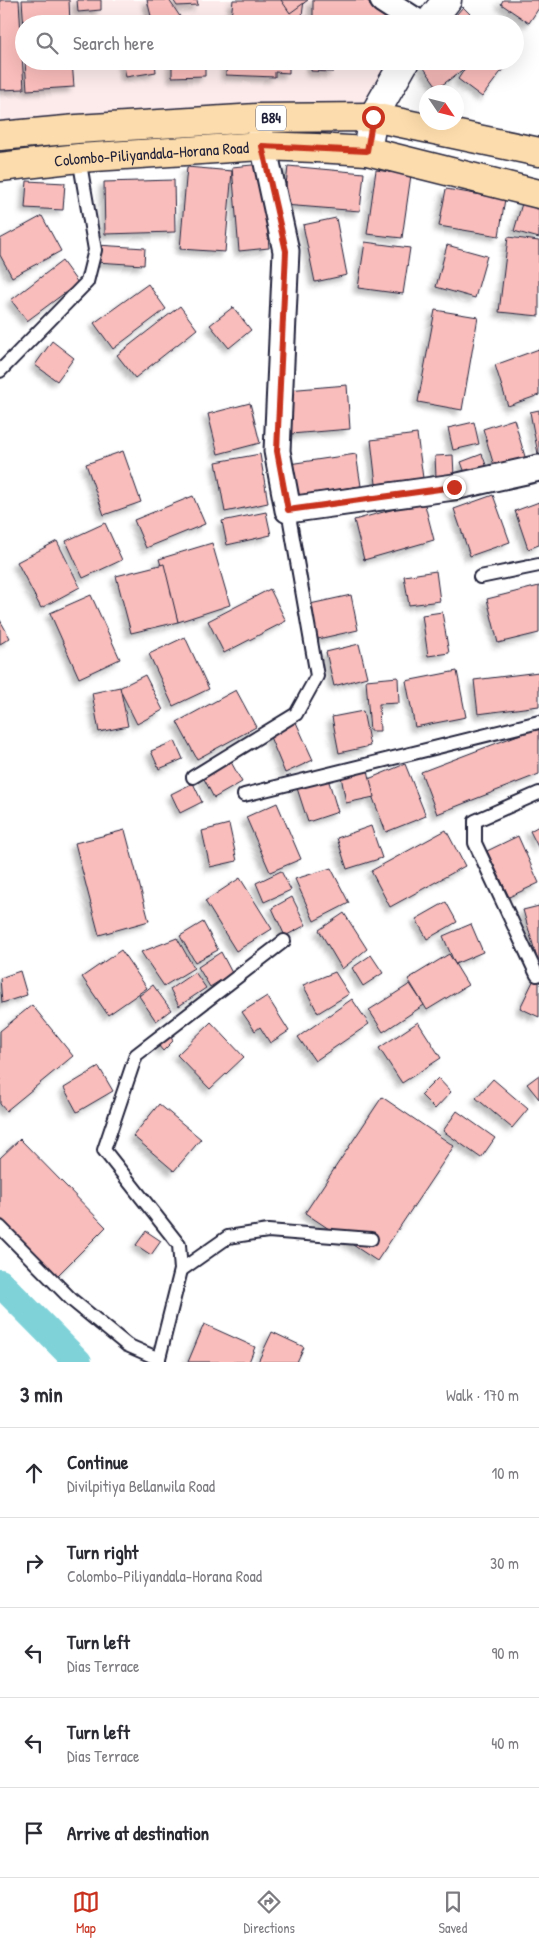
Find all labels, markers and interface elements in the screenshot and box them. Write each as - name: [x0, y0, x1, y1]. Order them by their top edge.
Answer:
- search box: [15, 15, 524, 70]
- icon: search: [33, 29, 61, 57]
- text: Search here: [73, 30, 154, 56]
- north arrow: [419, 85, 464, 130]
- road number: B84: [256, 106, 286, 130]
- route start: [362, 106, 385, 129]
- street label: Colombo-Piliyandala-Horana Road: [53, 136, 249, 172]
- route end: [443, 476, 466, 499]
- text: 3 min: [20, 1380, 63, 1409]
- text: Walk · 170 m: [446, 1384, 519, 1406]
- text: Continue: [67, 1449, 128, 1475]
- icon: ahead: [20, 1459, 48, 1487]
- text: 10 m: [491, 1462, 519, 1484]
- text: Divilpitiya Bellanwila Road: [67, 1475, 215, 1497]
- text: Turn right: [67, 1539, 138, 1565]
- icon: right: [20, 1549, 48, 1577]
- text: 30 m: [490, 1552, 519, 1574]
- text: Colombo-Piliyandala-Horana Road: [67, 1565, 262, 1587]
- text: Turn left: [67, 1629, 130, 1655]
- icon: left: [20, 1639, 48, 1667]
- text: 90 m: [491, 1642, 519, 1664]
- text: Dias Terrace: [67, 1655, 139, 1677]
- text: Turn left: [67, 1719, 130, 1745]
- icon: left: [20, 1729, 48, 1757]
- text: 40 m: [491, 1732, 519, 1754]
- text: Dias Terrace: [67, 1745, 139, 1767]
- icon: arrive: [20, 1819, 48, 1847]
- text: Arrive at destination: [67, 1820, 209, 1846]
- tab: Map: [72, 1888, 100, 1937]
- tab: Directions: [243, 1888, 295, 1937]
- tab: Saved: [439, 1888, 467, 1937]

